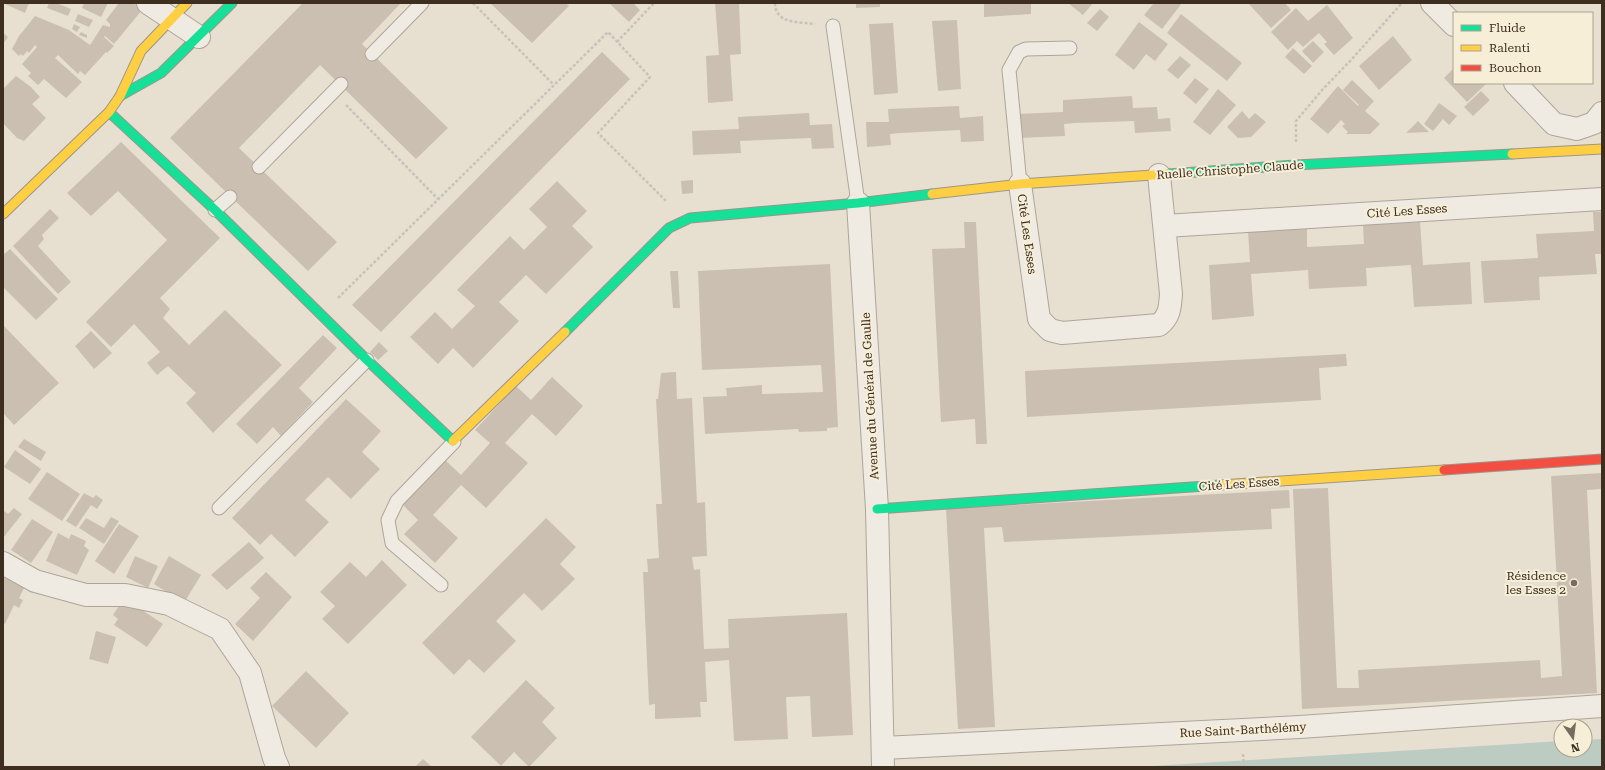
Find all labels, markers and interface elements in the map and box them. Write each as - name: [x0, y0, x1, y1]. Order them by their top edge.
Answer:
- legend: [1453, 12, 1593, 84]
- text: Fluide: [1489, 21, 1526, 35]
- text: Ralenti: [1489, 41, 1530, 55]
- text: Bouchon: [1489, 61, 1542, 75]
- street label: Ruelle Christophe Claude: [1156, 158, 1304, 182]
- street label: Cité Les Esses: [1014, 193, 1040, 275]
- street label: Cité Les Esses: [1366, 201, 1448, 221]
- street label: Avenue du Général de Gaulle: [859, 312, 881, 480]
- street label: Cité Les Esses: [1198, 474, 1280, 494]
- place label: Résidence les Esses 2: [1506, 569, 1566, 597]
- marker: Résidence les Esses 2: [1569, 578, 1579, 588]
- north arrow: [1553, 718, 1593, 758]
- street label: Rue Saint-Barthélémy: [1179, 720, 1308, 740]
- text: N: [1569, 740, 1581, 755]

